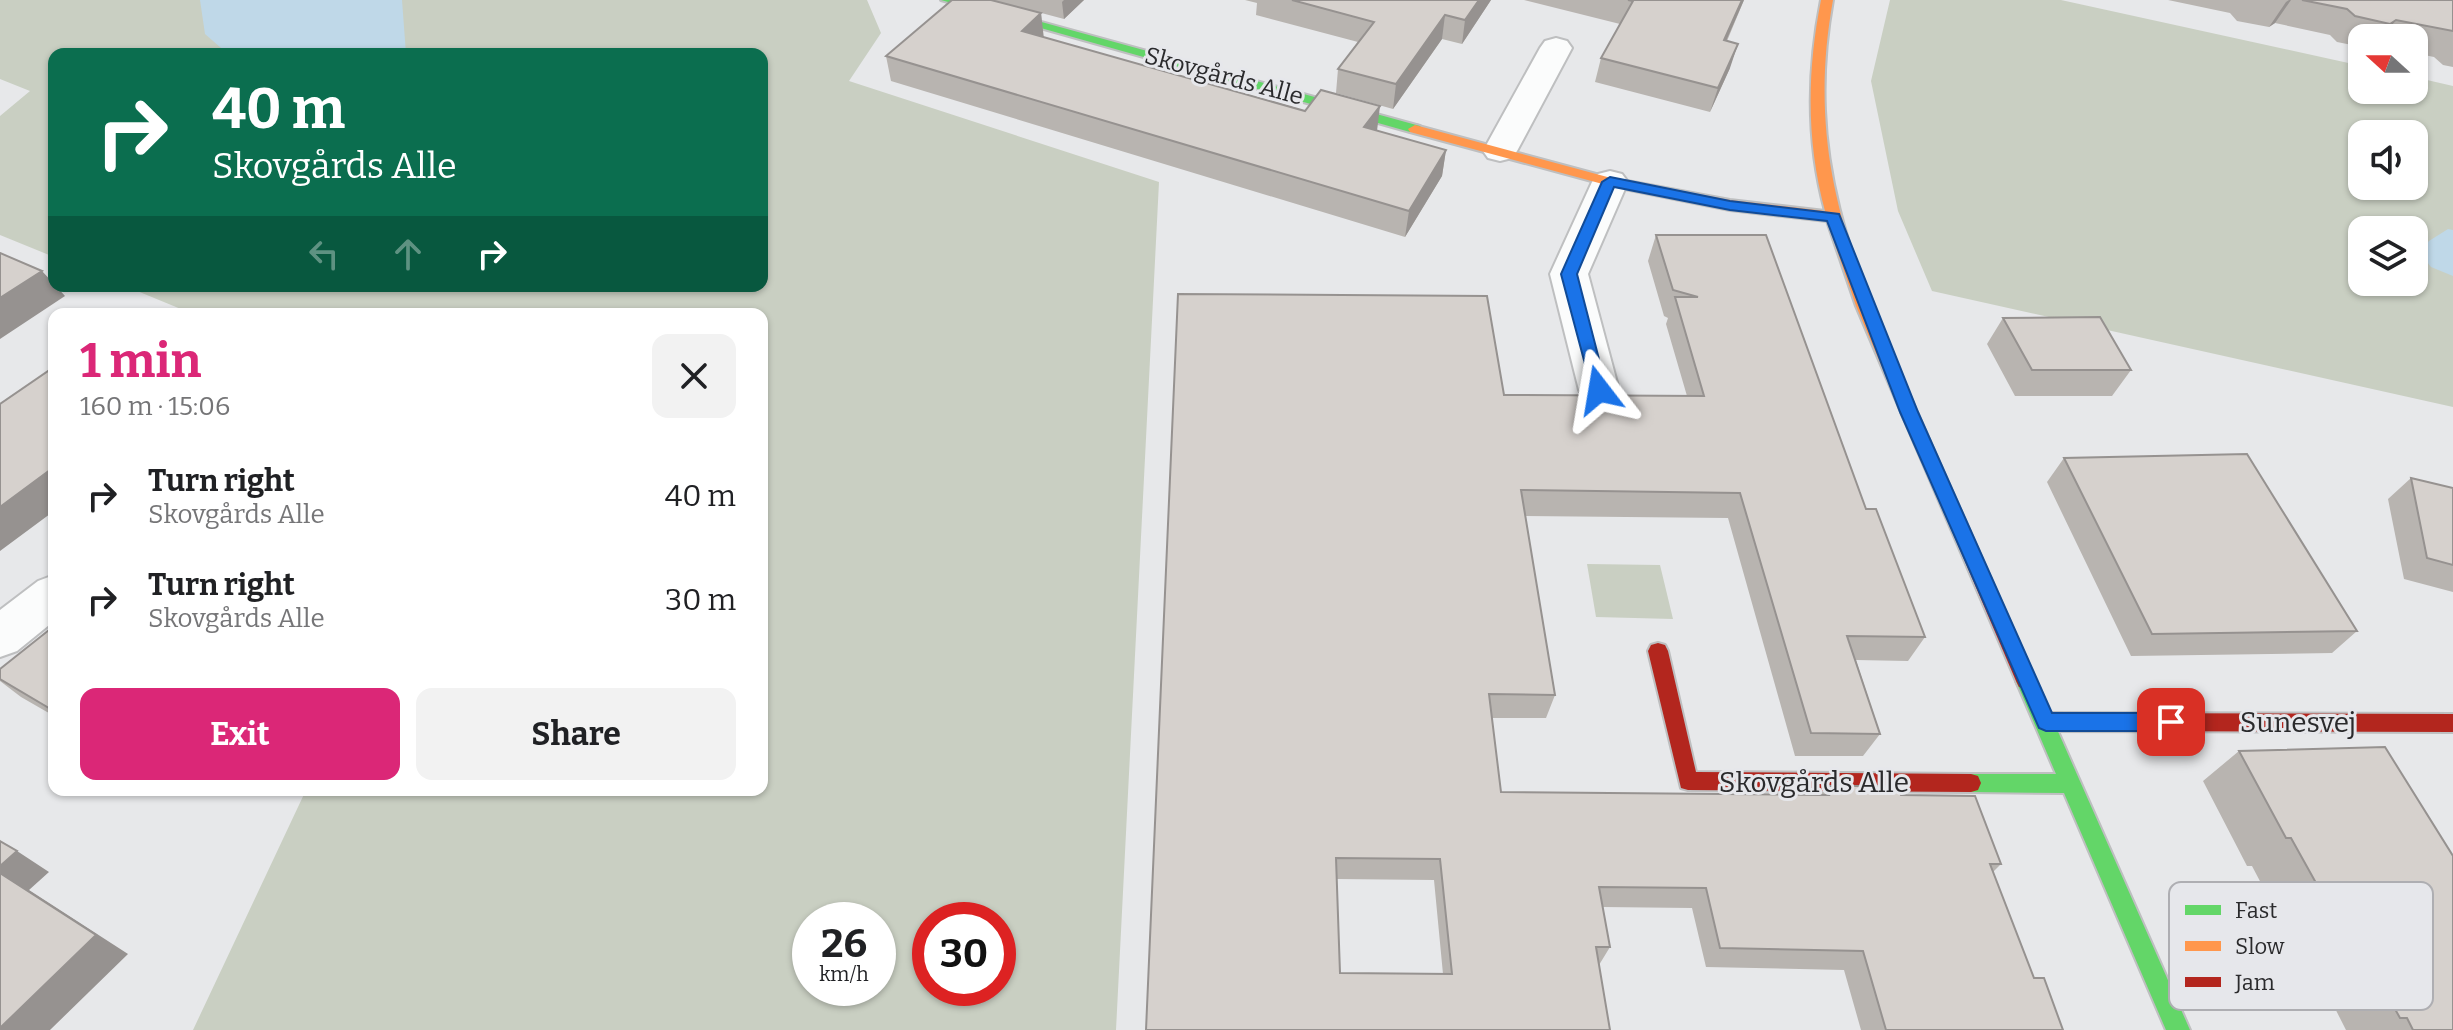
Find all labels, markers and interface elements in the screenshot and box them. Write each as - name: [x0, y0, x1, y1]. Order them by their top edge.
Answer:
- north arrow: [2348, 24, 2428, 104]
- map controls: [2348, 24, 2428, 296]
- street label: Skovgårds Alle: [1142, 41, 1306, 111]
- text: 40 m: [212, 76, 345, 143]
- icon: right: [80, 80, 184, 184]
- button: sound: [2348, 120, 2428, 200]
- text: Skovgårds Alle: [212, 144, 457, 188]
- button: layers: [2348, 216, 2428, 296]
- icon: left: [302, 232, 346, 276]
- icon: ahead: [386, 232, 430, 276]
- icon: right: [470, 232, 514, 276]
- text: 1 min: [80, 332, 201, 390]
- button: close: [652, 334, 736, 418]
- position arrow: [1557, 348, 1641, 432]
- text: 160 m · 15:06: [80, 391, 230, 422]
- text: Turn right: [148, 463, 295, 499]
- icon: right: [80, 474, 124, 518]
- text: 40 m: [665, 478, 736, 514]
- text: Skovgårds Alle: [148, 499, 325, 530]
- text: Turn right: [148, 567, 295, 603]
- icon: right: [80, 578, 124, 622]
- text: 30 m: [665, 582, 736, 618]
- text: Skovgårds Alle: [148, 603, 325, 634]
- button: Exit: [80, 688, 400, 780]
- button: Share: [416, 688, 736, 780]
- pin: [2137, 688, 2205, 756]
- icon: arrive: [2149, 700, 2193, 744]
- street label: Sunesvej: [2240, 706, 2356, 739]
- street label: Skovgårds Alle: [1719, 766, 1909, 799]
- legend: [2169, 882, 2433, 1010]
- text: Fast: [2235, 897, 2277, 924]
- speed limit sign: 30: [912, 902, 1016, 1006]
- text: 26: [821, 920, 867, 968]
- text: Slow: [2235, 933, 2285, 960]
- text: km/h: [819, 962, 869, 986]
- text: Jam: [2234, 969, 2275, 996]

